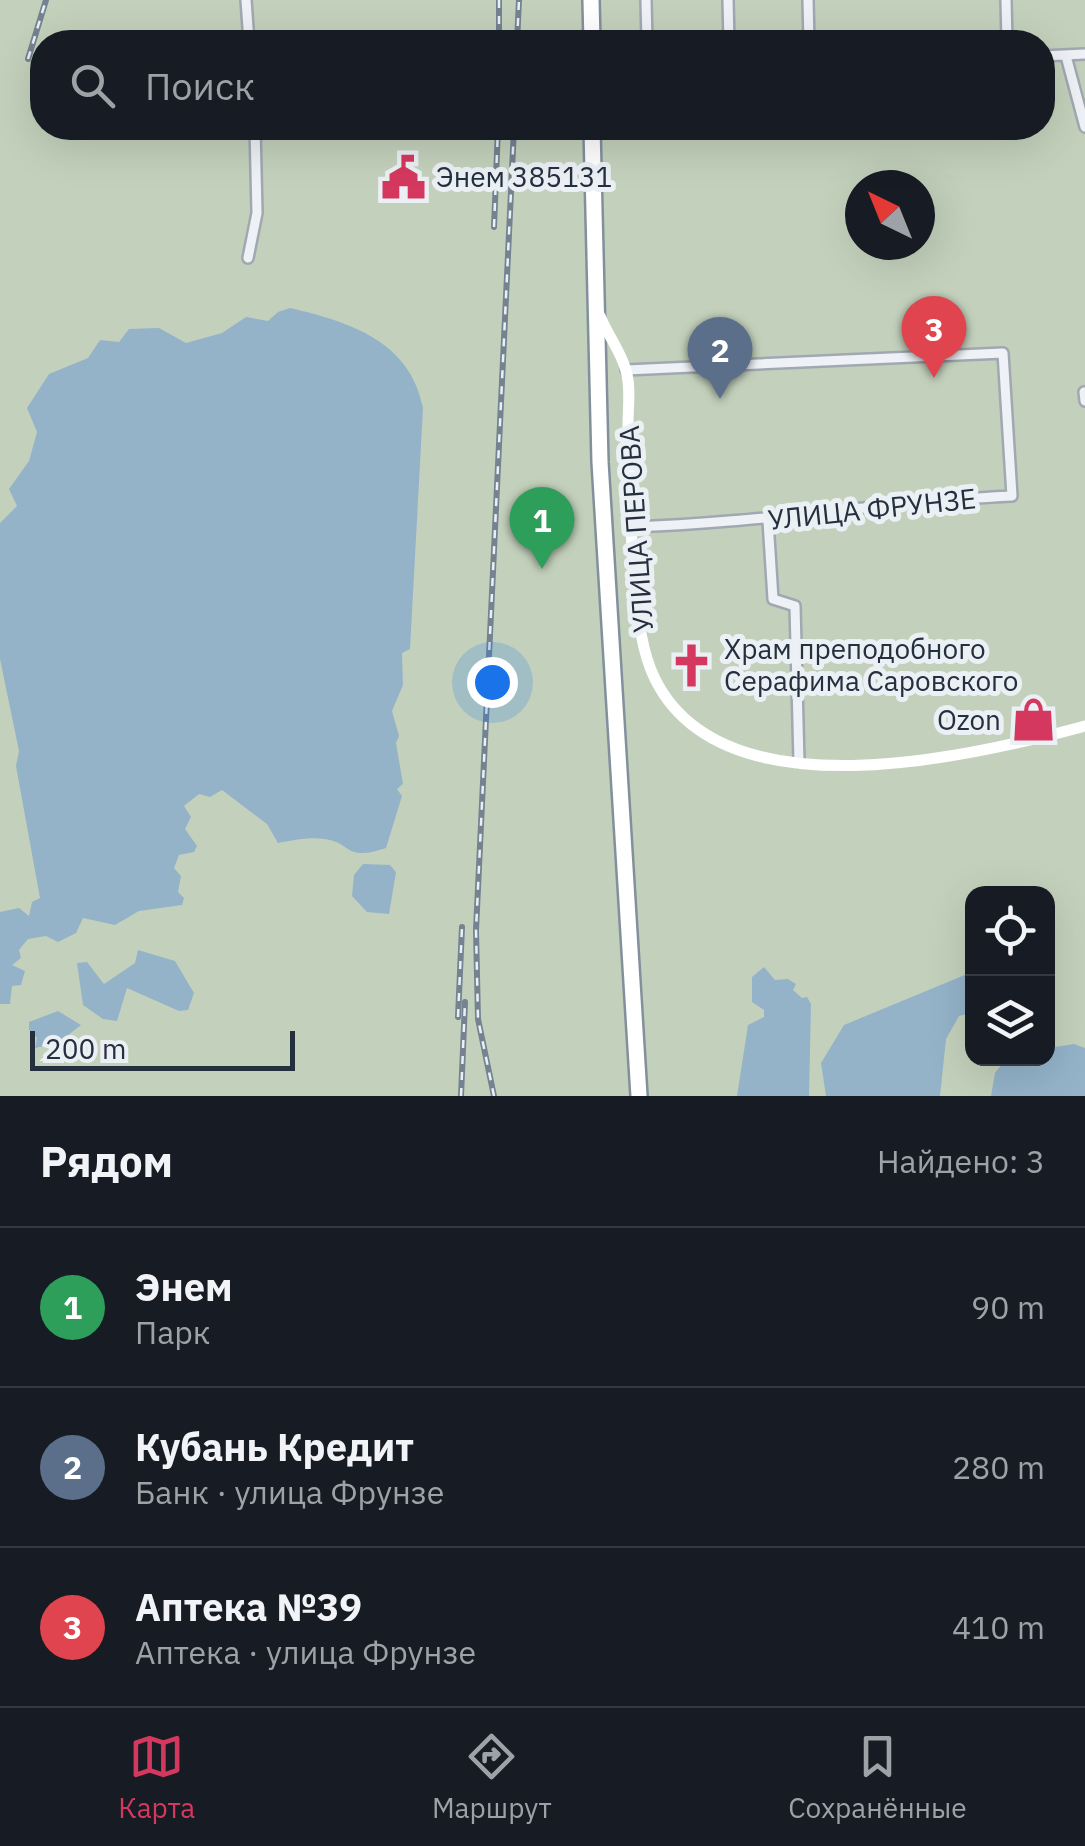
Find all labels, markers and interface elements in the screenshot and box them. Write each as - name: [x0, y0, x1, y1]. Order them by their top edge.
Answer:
- search box: [30, 30, 1055, 140]
- icon: search: [65, 58, 120, 113]
- text: Поиск: [145, 61, 255, 110]
- public building icon: Энем 385131: [379, 153, 427, 201]
- place label: Энем 385131: [436, 158, 612, 195]
- north arrow: [845, 170, 935, 260]
- pin: 3: [902, 296, 966, 378]
- pin: 2: [688, 316, 752, 399]
- street label: УЛИЦА ПЕРОВА: [610, 424, 661, 634]
- street label: УЛИЦА ФРУНЗЕ: [766, 479, 978, 538]
- pin: 1: [510, 486, 574, 569]
- place label: Храм преподобного Серафима Саровского: [724, 630, 1018, 699]
- church icon: Храм преподобного Серафима Саровского: [667, 641, 715, 689]
- your location: [467, 657, 518, 708]
- shop icon: Ozon: [1010, 696, 1058, 744]
- place label: Ozon: [937, 701, 1001, 738]
- map controls: [965, 886, 1055, 1066]
- button: locate: [965, 886, 1055, 976]
- button: layers: [965, 976, 1055, 1066]
- scale bar: [30, 1026, 295, 1070]
- text: 200 m: [45, 1030, 126, 1067]
- text: Рядом: [40, 1134, 173, 1189]
- text: Найдено: 3: [877, 1140, 1045, 1182]
- text: Энем: [135, 1262, 233, 1311]
- text: 1: [63, 1286, 82, 1328]
- text: 90 m: [971, 1286, 1045, 1328]
- text: Парк: [135, 1311, 210, 1353]
- text: Кубань Кредит: [135, 1422, 414, 1471]
- text: 2: [63, 1446, 82, 1488]
- text: 280 m: [952, 1446, 1045, 1488]
- text: Банк · улица Фрунзе: [135, 1471, 444, 1513]
- text: Аптека №39: [135, 1582, 362, 1631]
- text: 3: [63, 1606, 82, 1648]
- text: 410 m: [952, 1606, 1045, 1648]
- text: Аптека · улица Фрунзе: [135, 1631, 476, 1673]
- tab: Карта: [118, 1729, 195, 1826]
- tab: Маршрут: [432, 1729, 552, 1826]
- tab: Сохранённые: [788, 1729, 967, 1826]

